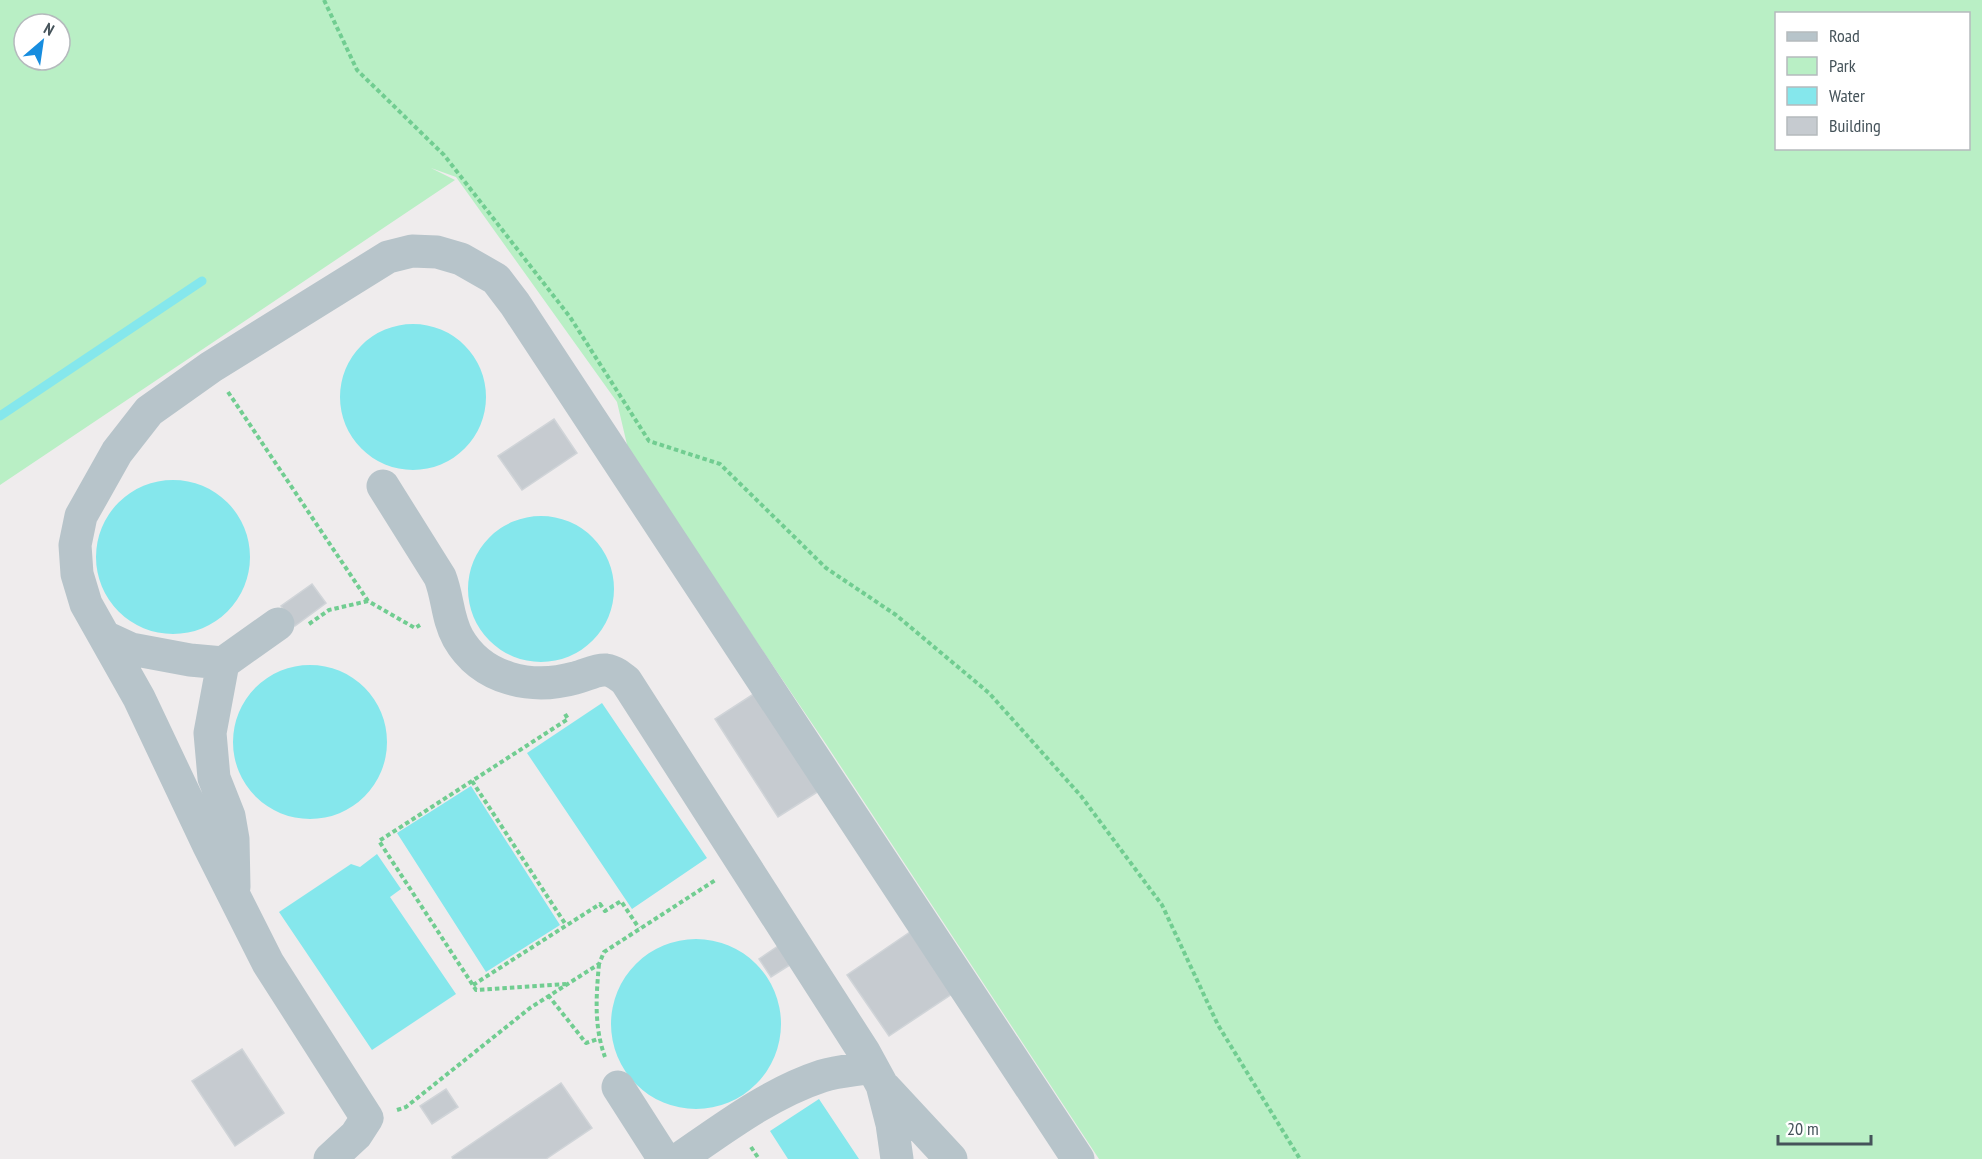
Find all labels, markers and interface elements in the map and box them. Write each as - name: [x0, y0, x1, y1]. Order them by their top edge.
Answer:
- north arrow: [12, 12, 72, 72]
- legend: [1775, 12, 1970, 150]
- text: N: [41, 18, 58, 40]
- text: Road: [1829, 24, 1860, 47]
- text: Park: [1829, 54, 1856, 77]
- text: Water: [1829, 84, 1865, 107]
- text: Building: [1829, 114, 1881, 137]
- scale bar: [1778, 1108, 1871, 1146]
- text: 20 m: [1787, 1117, 1819, 1140]

